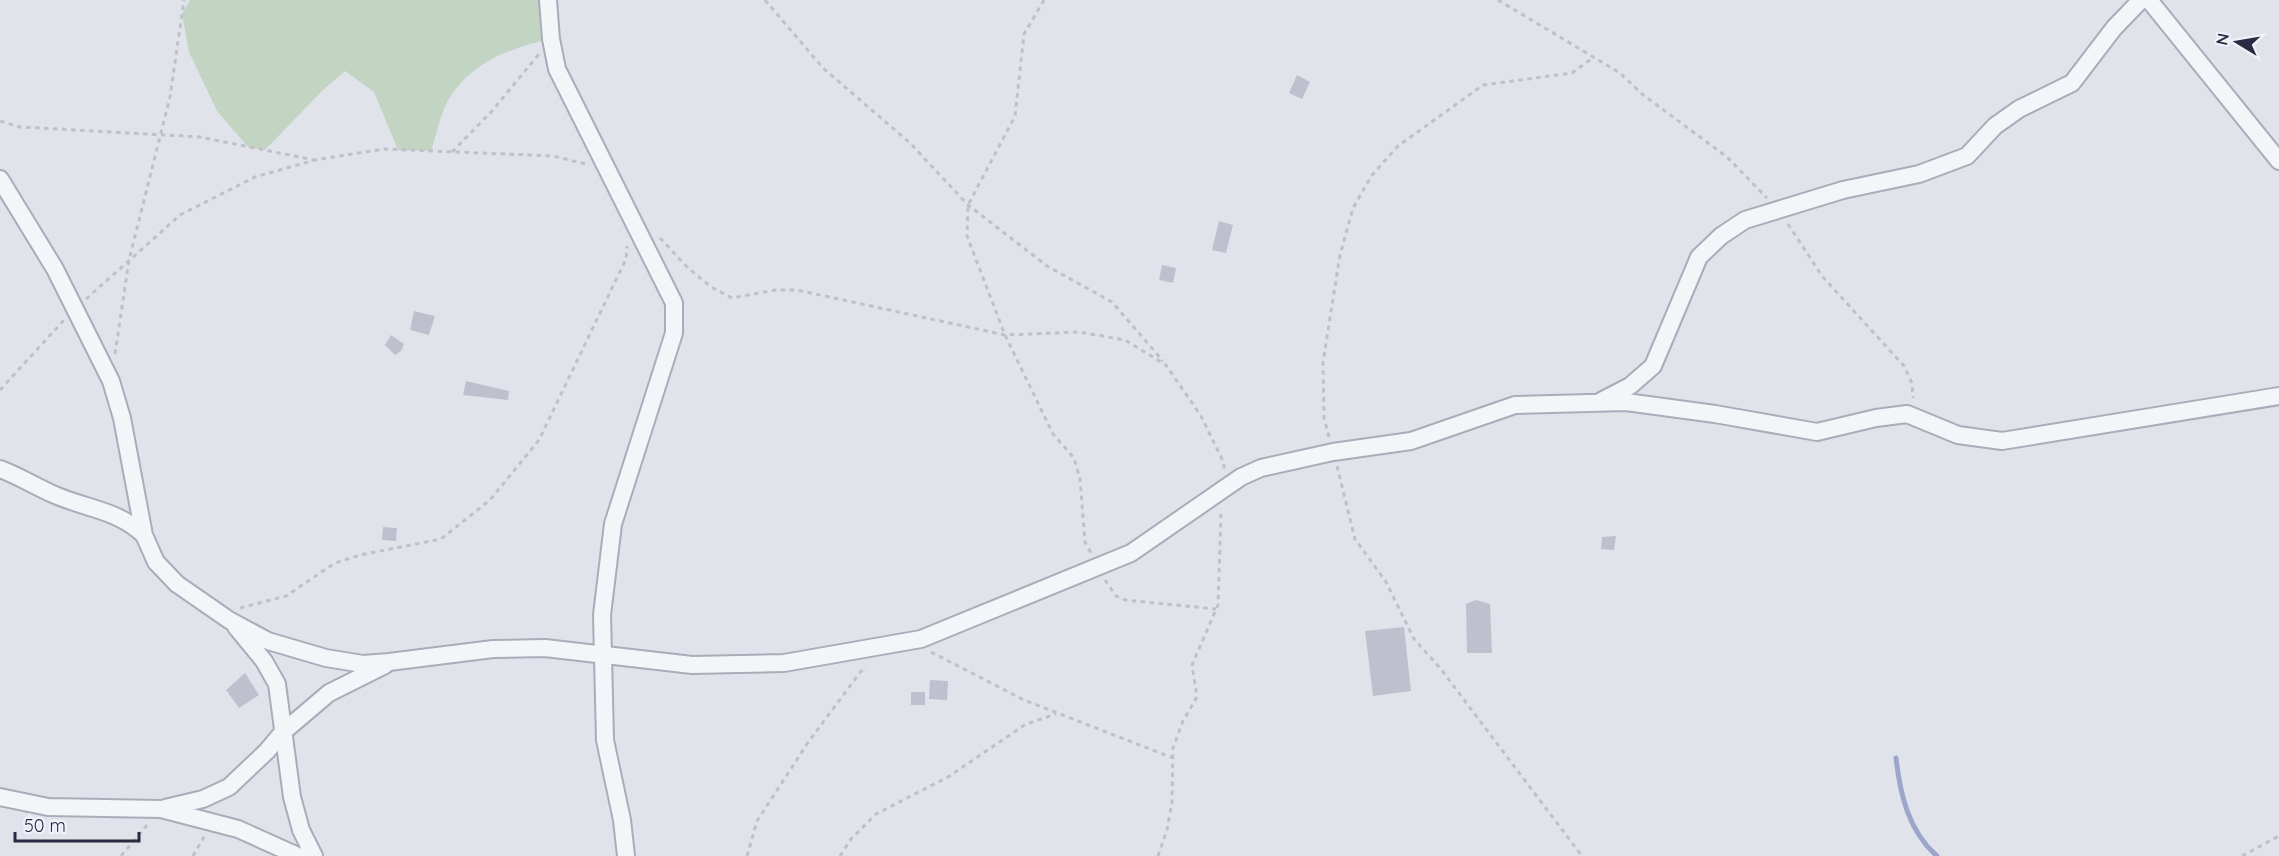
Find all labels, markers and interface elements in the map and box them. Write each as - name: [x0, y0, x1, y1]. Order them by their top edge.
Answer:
- north arrow: [2207, 12, 2267, 72]
- text: N: [2211, 31, 2233, 47]
- scale bar: [15, 805, 140, 843]
- text: 50 m: [24, 814, 66, 837]

